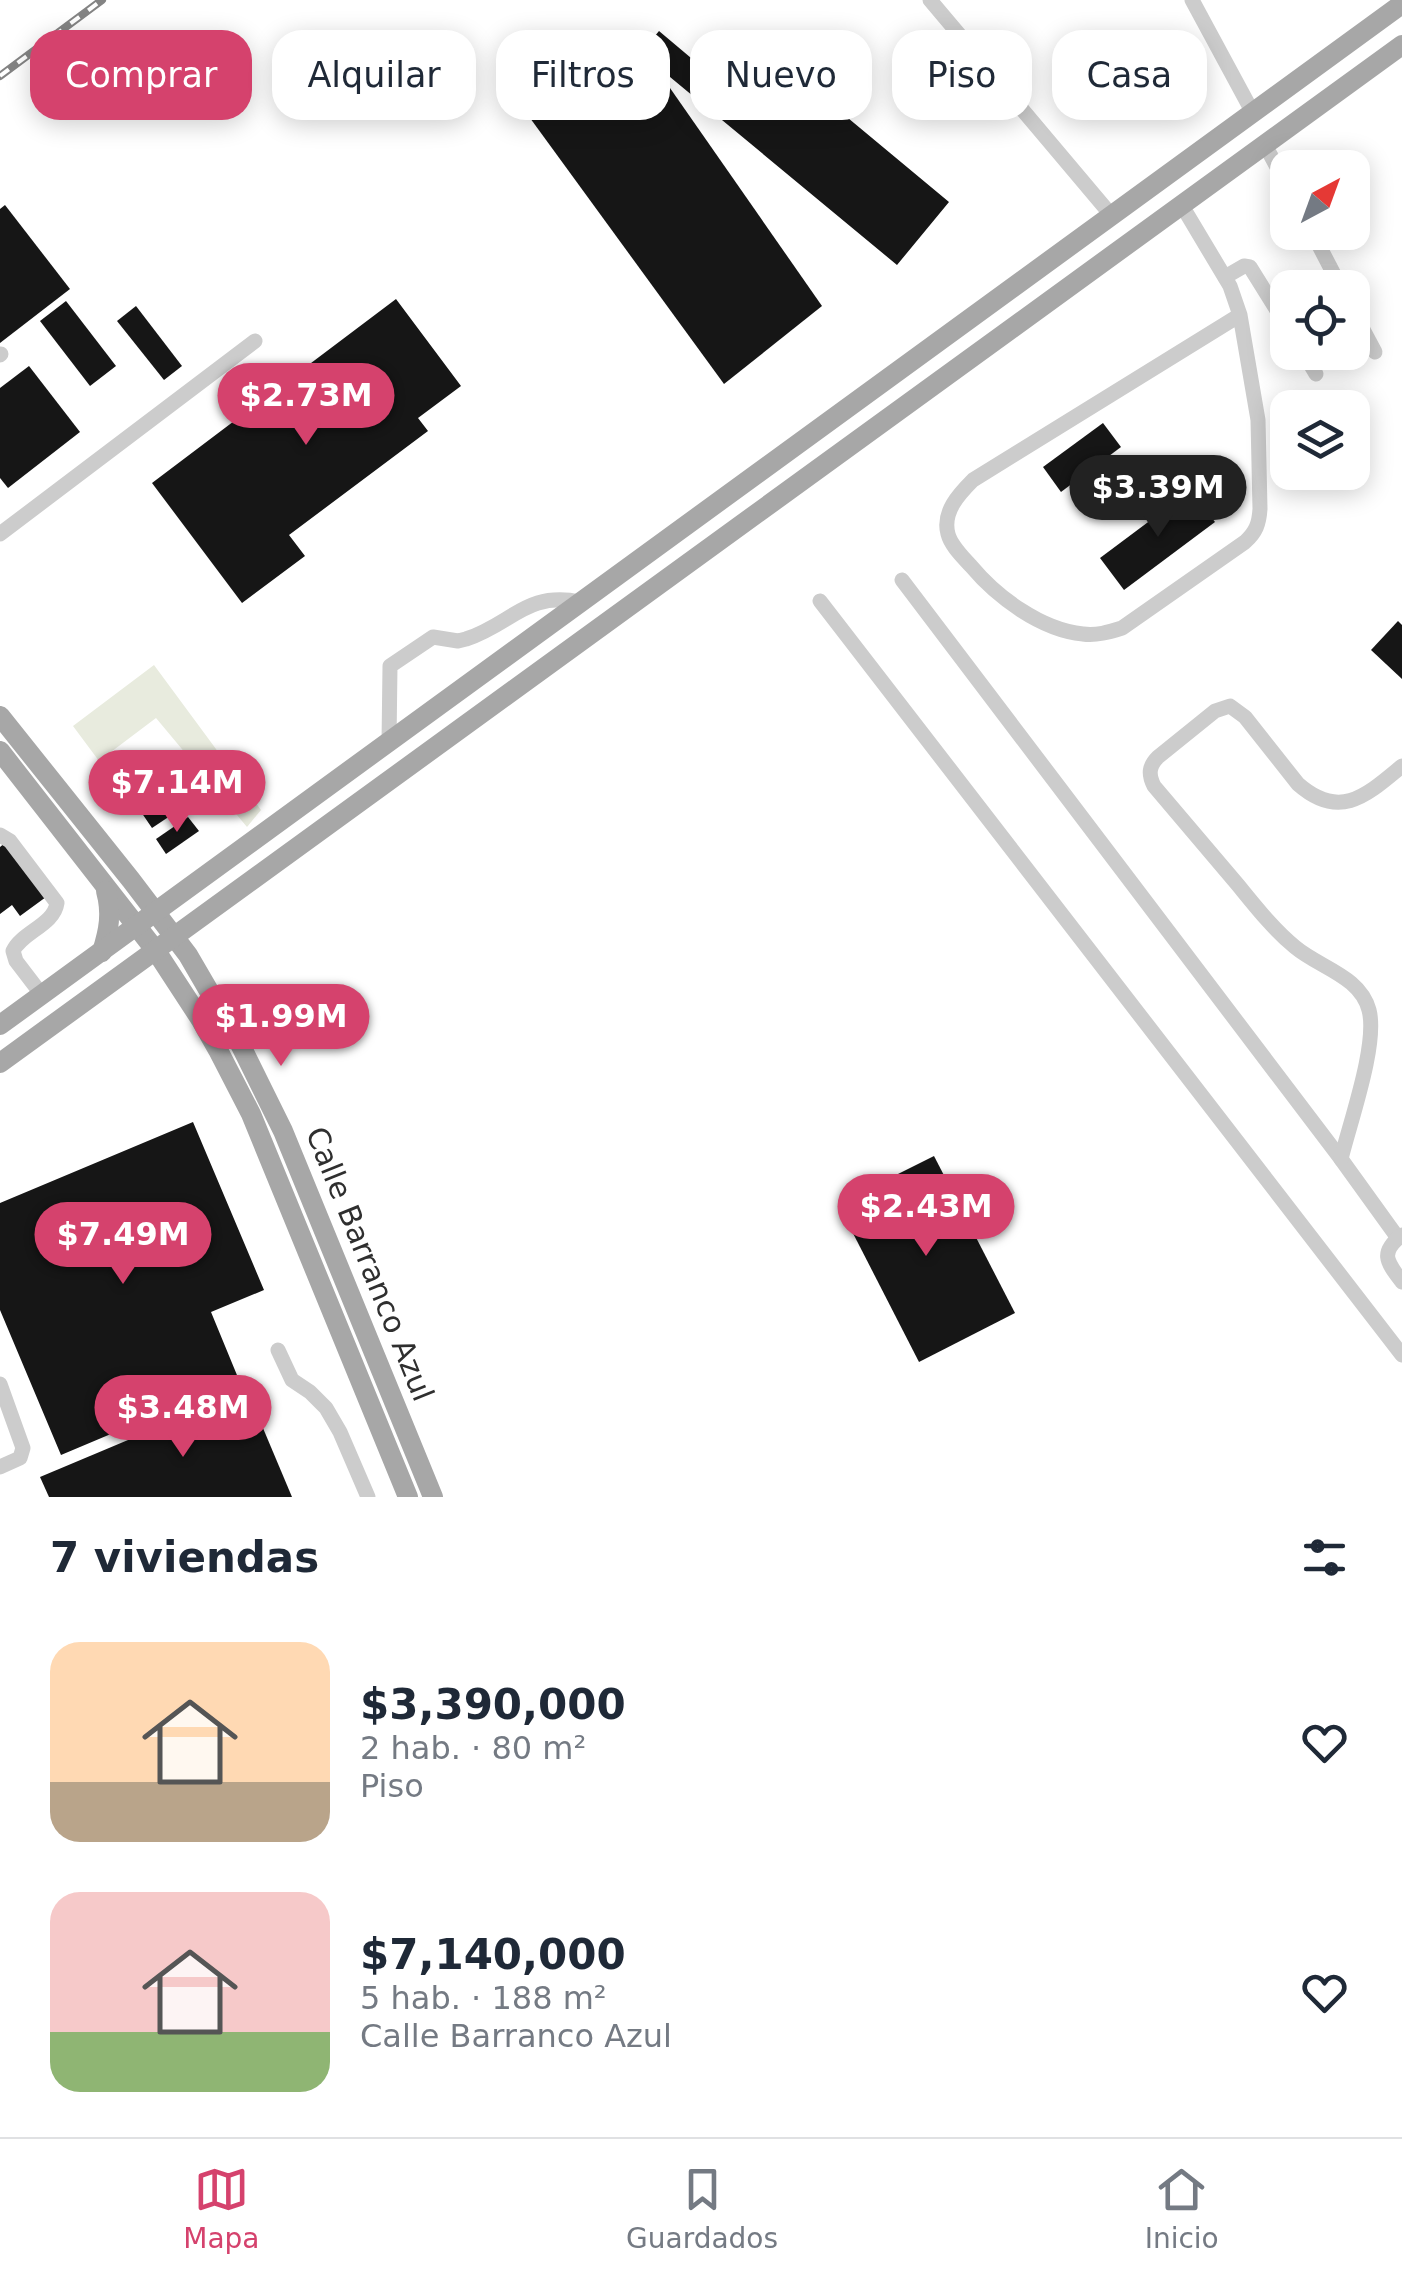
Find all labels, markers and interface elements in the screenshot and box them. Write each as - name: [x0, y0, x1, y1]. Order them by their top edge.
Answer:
- chip: Comprar: [30, 30, 252, 120]
- chip: Alquilar: [272, 30, 476, 120]
- chip: Filtros: [496, 30, 670, 120]
- chip: Nuevo: [690, 30, 872, 120]
- chip: Piso: [892, 30, 1032, 120]
- chip: Casa: [1052, 30, 1207, 120]
- north arrow: [1270, 150, 1370, 250]
- map controls: [1270, 150, 1370, 490]
- button: locate: [1270, 270, 1370, 370]
- pin: $2.73M: [225, 363, 387, 448]
- text: $2.73M: [239, 376, 373, 414]
- button: layers: [1270, 390, 1370, 490]
- pin: $3.39M: [1077, 455, 1239, 540]
- text: $3.39M: [1091, 468, 1225, 506]
- pin: $7.14M: [96, 750, 258, 835]
- text: $7.14M: [110, 763, 244, 801]
- pin: $1.99M: [200, 984, 362, 1069]
- text: $1.99M: [214, 997, 348, 1035]
- street label: Calle Barranco Azul: [299, 1122, 441, 1406]
- pin: $2.43M: [845, 1174, 1007, 1259]
- text: $2.43M: [859, 1187, 993, 1225]
- pin: $7.49M: [42, 1202, 204, 1287]
- text: $7.49M: [56, 1215, 190, 1253]
- pin: $3.48M: [102, 1375, 264, 1460]
- text: $3.48M: [116, 1388, 250, 1426]
- icon: filters: [1297, 1530, 1352, 1585]
- text: 7 viviendas: [50, 1533, 319, 1582]
- text: $3,390,000: [360, 1680, 626, 1729]
- icon: home: [130, 1682, 250, 1802]
- icon: heart: [1297, 1715, 1352, 1770]
- text: 2 hab. · 80 m²: [360, 1729, 586, 1767]
- text: Piso: [360, 1767, 424, 1805]
- text: $7,140,000: [360, 1930, 626, 1979]
- icon: home: [130, 1932, 250, 2052]
- icon: heart: [1297, 1965, 1352, 2020]
- text: 5 hab. · 188 m²: [360, 1979, 607, 2017]
- text: Calle Barranco Azul: [360, 2017, 672, 2055]
- tab: Mapa: [183, 2162, 260, 2255]
- tab: Guardados: [626, 2162, 778, 2255]
- tab: Inicio: [1145, 2162, 1219, 2255]

